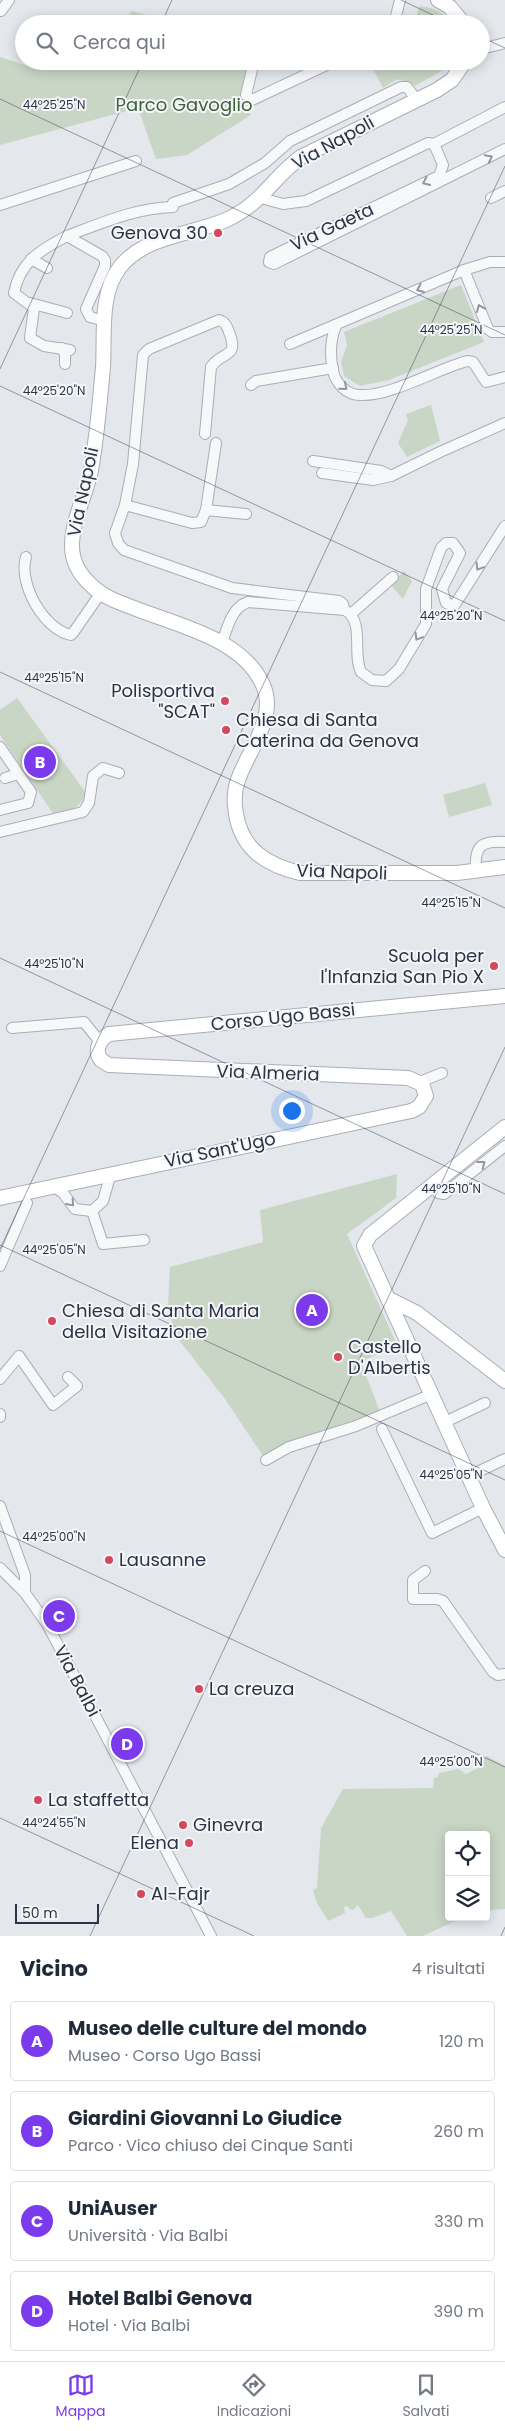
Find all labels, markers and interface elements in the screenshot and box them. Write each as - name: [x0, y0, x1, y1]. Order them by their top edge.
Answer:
- search box: [15, 15, 490, 70]
- icon: search: [33, 29, 61, 57]
- text: Cerca qui: [73, 29, 166, 56]
- park label: Parco Gavoglio: [116, 92, 252, 117]
- text: 44°25'25"N: [23, 96, 85, 113]
- street label: Via Napoli: [287, 110, 379, 176]
- one-way arrow: [483, 154, 492, 164]
- one-way arrow: [422, 176, 431, 186]
- street label: Via Gaeta: [286, 196, 378, 257]
- place label: Genova 30: [111, 220, 208, 245]
- marker: Genova 30: [212, 227, 224, 239]
- one-way arrow: [416, 283, 425, 294]
- one-way arrow: [475, 304, 486, 313]
- text: 44°25'25"N: [420, 321, 482, 338]
- one-way arrow: [338, 381, 347, 390]
- text: 44°25'20"N: [23, 382, 85, 399]
- street label: Via Napoli: [61, 445, 104, 539]
- one-way arrow: [475, 561, 485, 570]
- text: 44°25'20"N: [420, 607, 482, 624]
- one-way arrow: [415, 632, 425, 641]
- text: 44°25'15"N: [24, 669, 84, 686]
- place label: Polisportiva "SCAT": [111, 678, 215, 724]
- marker: Polisportiva "SCAT": [219, 695, 231, 707]
- place label: Chiesa di Santa Caterina da Genova: [236, 707, 419, 753]
- marker: Chiesa di Santa Caterina da Genova: [220, 724, 232, 736]
- pin: B: [24, 743, 56, 781]
- street label: Via Napoli: [296, 857, 388, 886]
- text: 44°25'15"N: [421, 894, 481, 911]
- place label: Scuola per l'Infanzia San Pio X: [320, 943, 484, 989]
- text: 44°25'10"N: [24, 955, 84, 972]
- marker: Scuola per l'Infanzia San Pio X: [488, 960, 500, 972]
- street label: Corso Ugo Bassi: [210, 996, 356, 1037]
- street label: Via Almeria: [216, 1058, 320, 1087]
- your location: [279, 1098, 305, 1124]
- street label: Via Sant'Ugo: [162, 1126, 278, 1173]
- one-way arrow: [476, 1162, 485, 1170]
- text: 44°25'10"N: [421, 1180, 481, 1197]
- one-way arrow: [65, 1197, 73, 1206]
- text: 44°25'05"N: [22, 1241, 86, 1258]
- pin: A: [296, 1291, 328, 1329]
- place label: Chiesa di Santa Maria della Visitazione: [62, 1298, 260, 1344]
- marker: Chiesa di Santa Maria della Visitazione: [46, 1315, 58, 1327]
- place label: Castello D'Albertis: [348, 1334, 431, 1380]
- marker: Castello D'Albertis: [332, 1351, 344, 1363]
- text: 44°25'05"N: [419, 1466, 483, 1483]
- text: 44°25'00"N: [22, 1528, 86, 1545]
- place label: Lausanne: [119, 1547, 206, 1572]
- marker: Lausanne: [103, 1554, 115, 1566]
- pin: C: [43, 1597, 75, 1635]
- street label: Via Balbi: [48, 1641, 107, 1721]
- place label: La creuza: [209, 1676, 294, 1701]
- marker: La creuza: [193, 1683, 205, 1695]
- pin: D: [111, 1725, 143, 1763]
- text: 44°25'00"N: [419, 1753, 483, 1770]
- place label: La staffetta: [48, 1787, 149, 1812]
- marker: La staffetta: [32, 1794, 44, 1806]
- place label: Ginevra: [193, 1812, 263, 1837]
- text: 44°24'55"N: [22, 1814, 86, 1831]
- marker: Ginevra: [177, 1819, 189, 1831]
- place label: Elena: [130, 1830, 179, 1855]
- map controls: [445, 1831, 490, 1921]
- button: locate: [445, 1831, 490, 1876]
- marker: Elena: [183, 1837, 195, 1849]
- button: layers: [445, 1876, 490, 1921]
- place label: Al-Fajr: [151, 1881, 210, 1906]
- marker: Al-Fajr: [135, 1888, 147, 1900]
- scale bar: [15, 1901, 99, 1924]
- text: 50 m: [22, 1903, 58, 1923]
- text: Vicino: [20, 1954, 88, 1983]
- text: 4 risultati: [412, 1957, 485, 1980]
- text: Museo delle culture del mondo: [68, 2015, 367, 2042]
- text: A: [31, 2030, 43, 2053]
- text: 120 m: [439, 2030, 484, 2053]
- text: Museo · Corso Ugo Bassi: [68, 2044, 261, 2067]
- text: Giardini Giovanni Lo Giudice: [68, 2105, 342, 2132]
- text: B: [32, 2120, 42, 2143]
- text: 260 m: [434, 2120, 484, 2143]
- text: Parco · Vico chiuso dei Cinque Santi: [68, 2134, 353, 2157]
- text: UniAuser: [68, 2195, 157, 2222]
- text: C: [31, 2210, 43, 2233]
- text: 330 m: [434, 2210, 484, 2233]
- text: Università · Via Balbi: [68, 2224, 228, 2247]
- text: Hotel Balbi Genova: [68, 2285, 253, 2312]
- text: D: [31, 2300, 43, 2323]
- text: 390 m: [434, 2300, 484, 2323]
- text: Hotel · Via Balbi: [68, 2314, 190, 2337]
- tab: Mappa: [56, 2371, 106, 2422]
- tab: Indicazioni: [217, 2371, 291, 2422]
- tab: Salvati: [402, 2371, 449, 2422]

